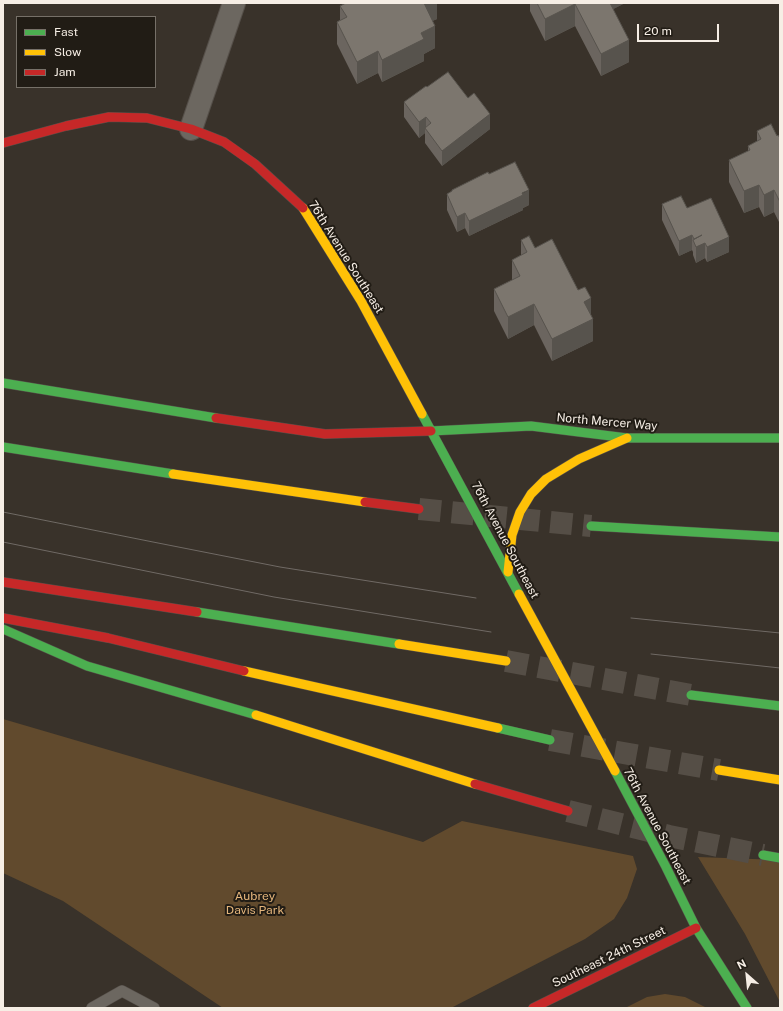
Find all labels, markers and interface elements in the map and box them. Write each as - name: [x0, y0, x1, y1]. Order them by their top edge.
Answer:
- legend: [16, 16, 156, 88]
- scale bar: [639, 16, 721, 42]
- text: 20 m: [644, 24, 672, 38]
- text: Fast: [54, 25, 78, 39]
- text: Slow: [54, 45, 81, 59]
- text: Jam: [54, 65, 76, 79]
- street label: 76th Avenue Southeast: [305, 198, 387, 316]
- street label: North Mercer Way: [556, 410, 658, 434]
- street label: 76th Avenue Southeast: [468, 479, 542, 601]
- street label: 76th Avenue Southeast: [620, 765, 694, 887]
- park label: Aubrey Davis Park: [226, 889, 284, 917]
- street label: Southeast 24th Street: [550, 923, 668, 991]
- north arrow: [727, 955, 767, 995]
- text: N: [735, 957, 748, 972]

